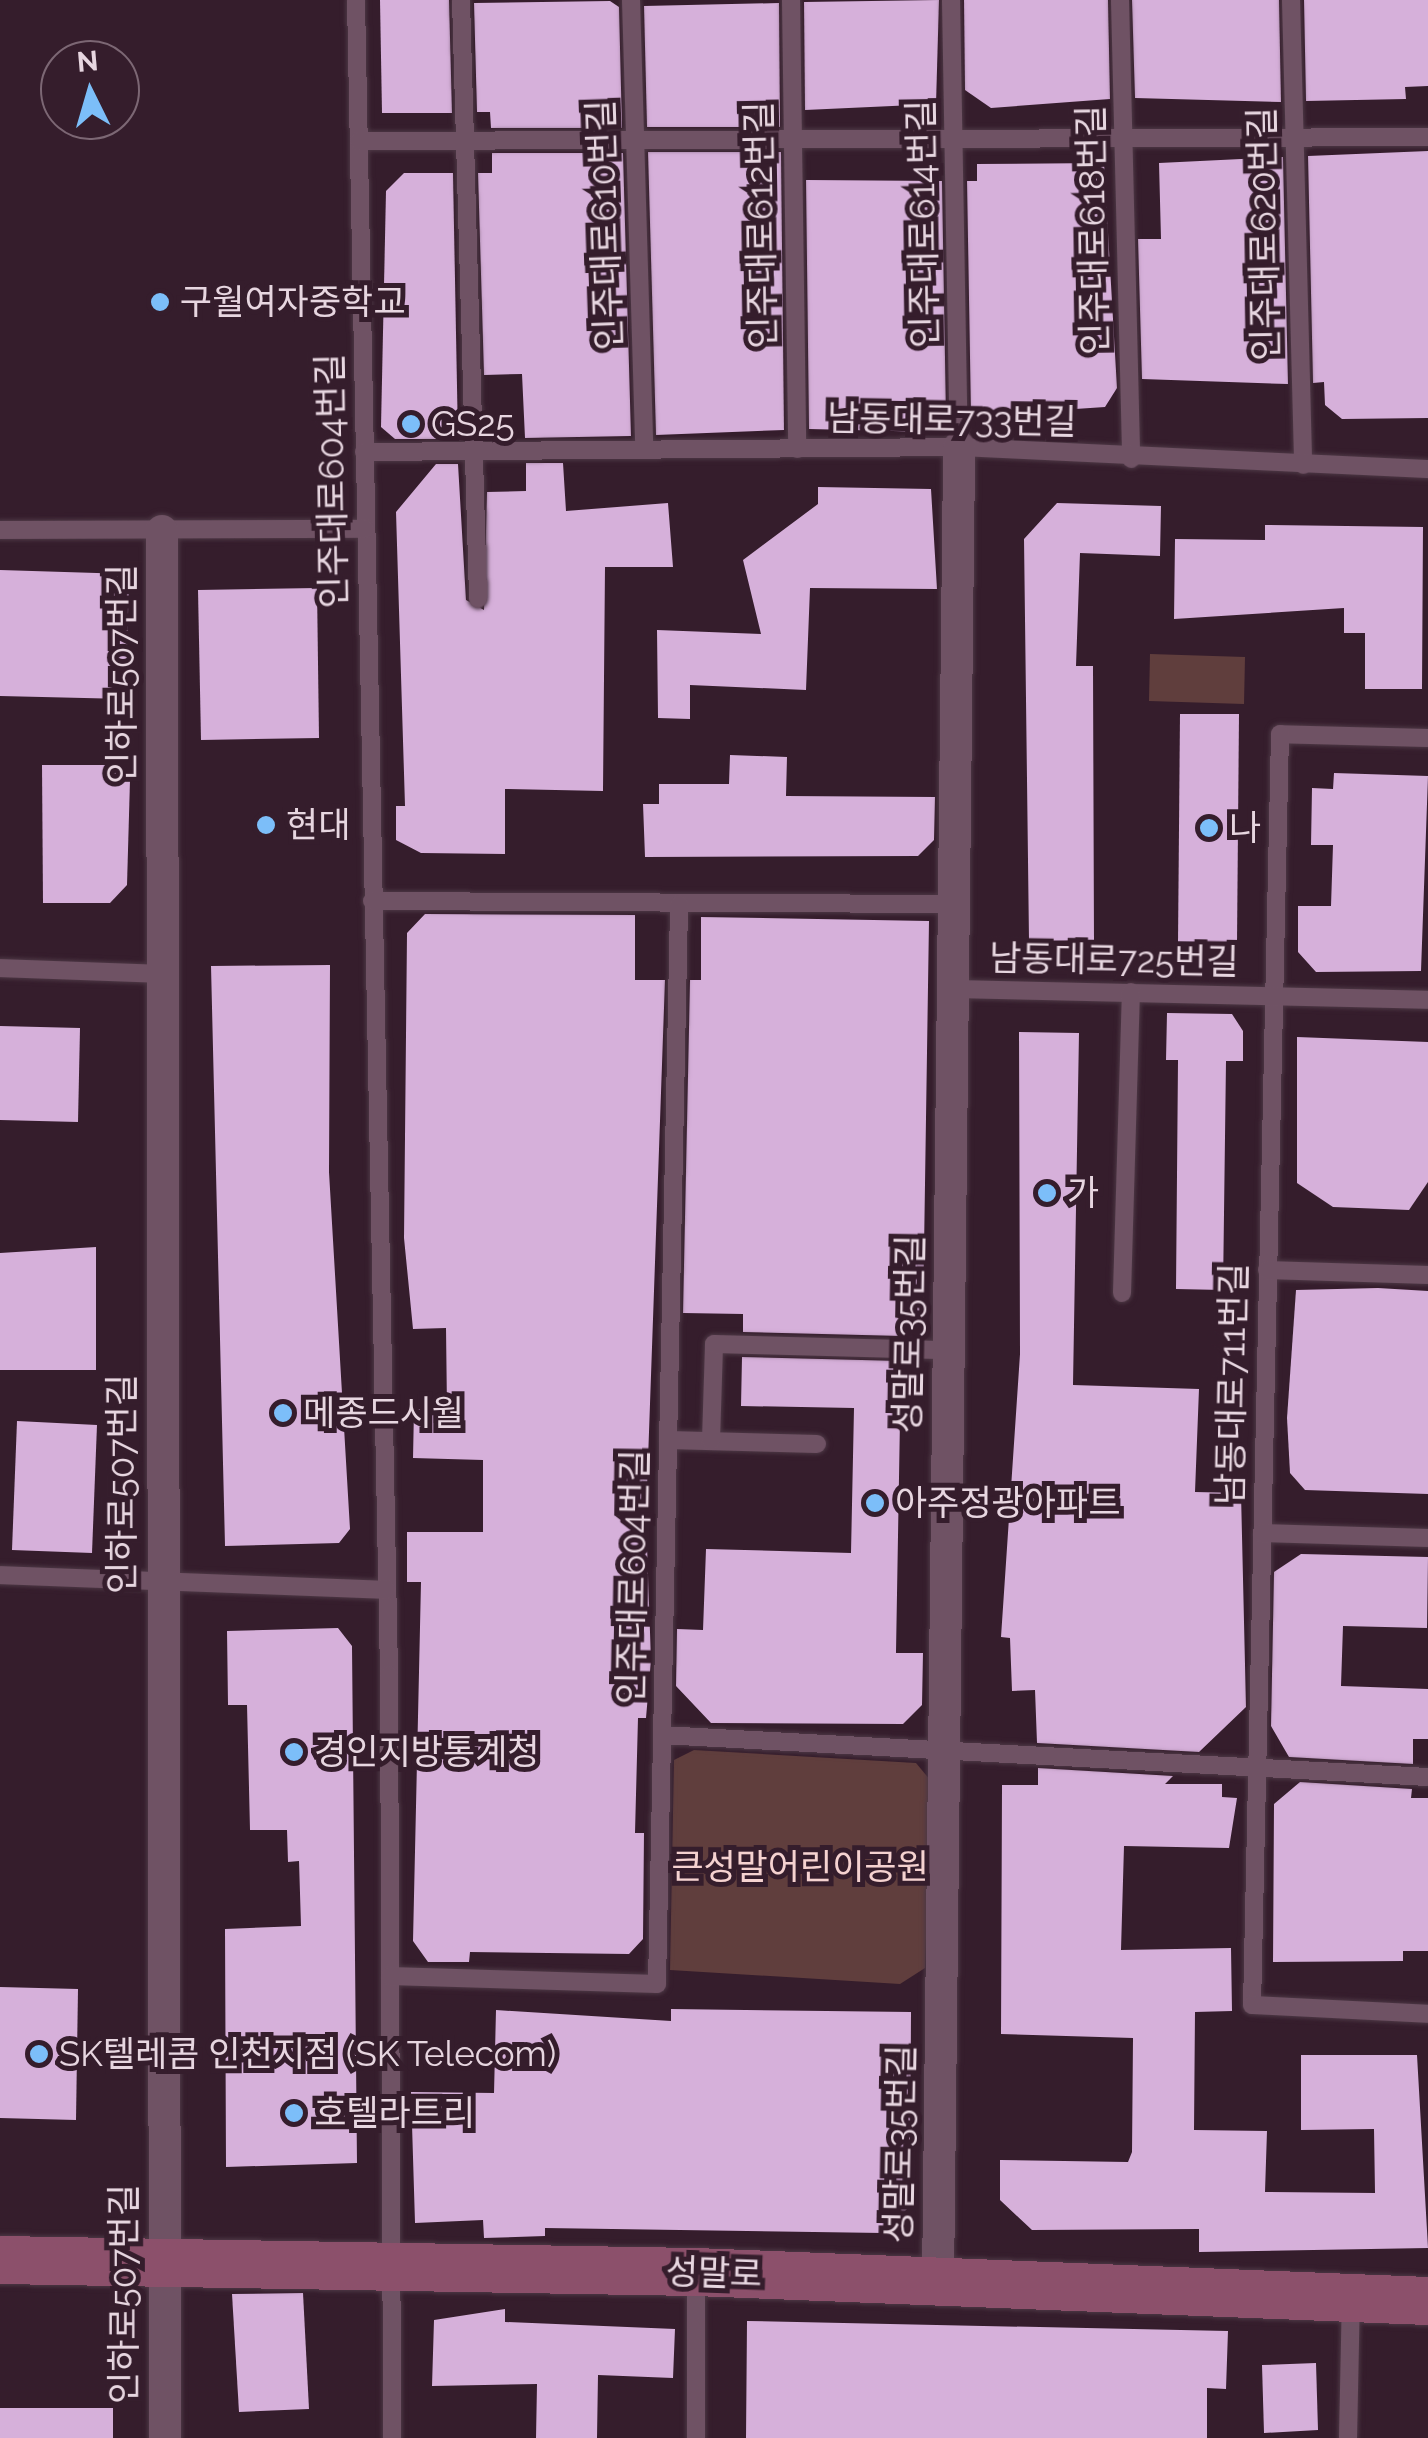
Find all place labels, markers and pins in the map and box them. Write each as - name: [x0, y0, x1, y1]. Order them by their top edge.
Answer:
- place label: 구월여자중학교: [180, 281, 405, 323]
- marker: 구월여자중학교: [149, 291, 171, 313]
- place label: GS25: [431, 403, 515, 445]
- marker: GS25: [400, 413, 422, 435]
- place label: 현대: [286, 804, 350, 846]
- place label: 나: [1229, 807, 1261, 849]
- marker: 현대: [255, 814, 277, 836]
- marker: 나: [1198, 817, 1220, 839]
- place label: 가: [1067, 1172, 1099, 1214]
- marker: 가: [1036, 1182, 1058, 1204]
- place label: 메종드시월: [303, 1392, 464, 1434]
- marker: 메종드시월: [272, 1402, 294, 1424]
- place label: 아주정광아파트: [895, 1482, 1120, 1524]
- marker: 아주정광아파트: [864, 1492, 886, 1514]
- place label: 경인지방통계청: [314, 1731, 539, 1773]
- marker: 경인지방통계청: [283, 1741, 305, 1763]
- place label: SK텔레콤 인천지점 (SK Telecom): [59, 2033, 558, 2075]
- marker: SK텔레콤 인천지점 (SK Telecom): [28, 2043, 50, 2065]
- place label: 호텔라트리: [314, 2092, 475, 2134]
- marker: 호텔라트리: [283, 2102, 305, 2124]

